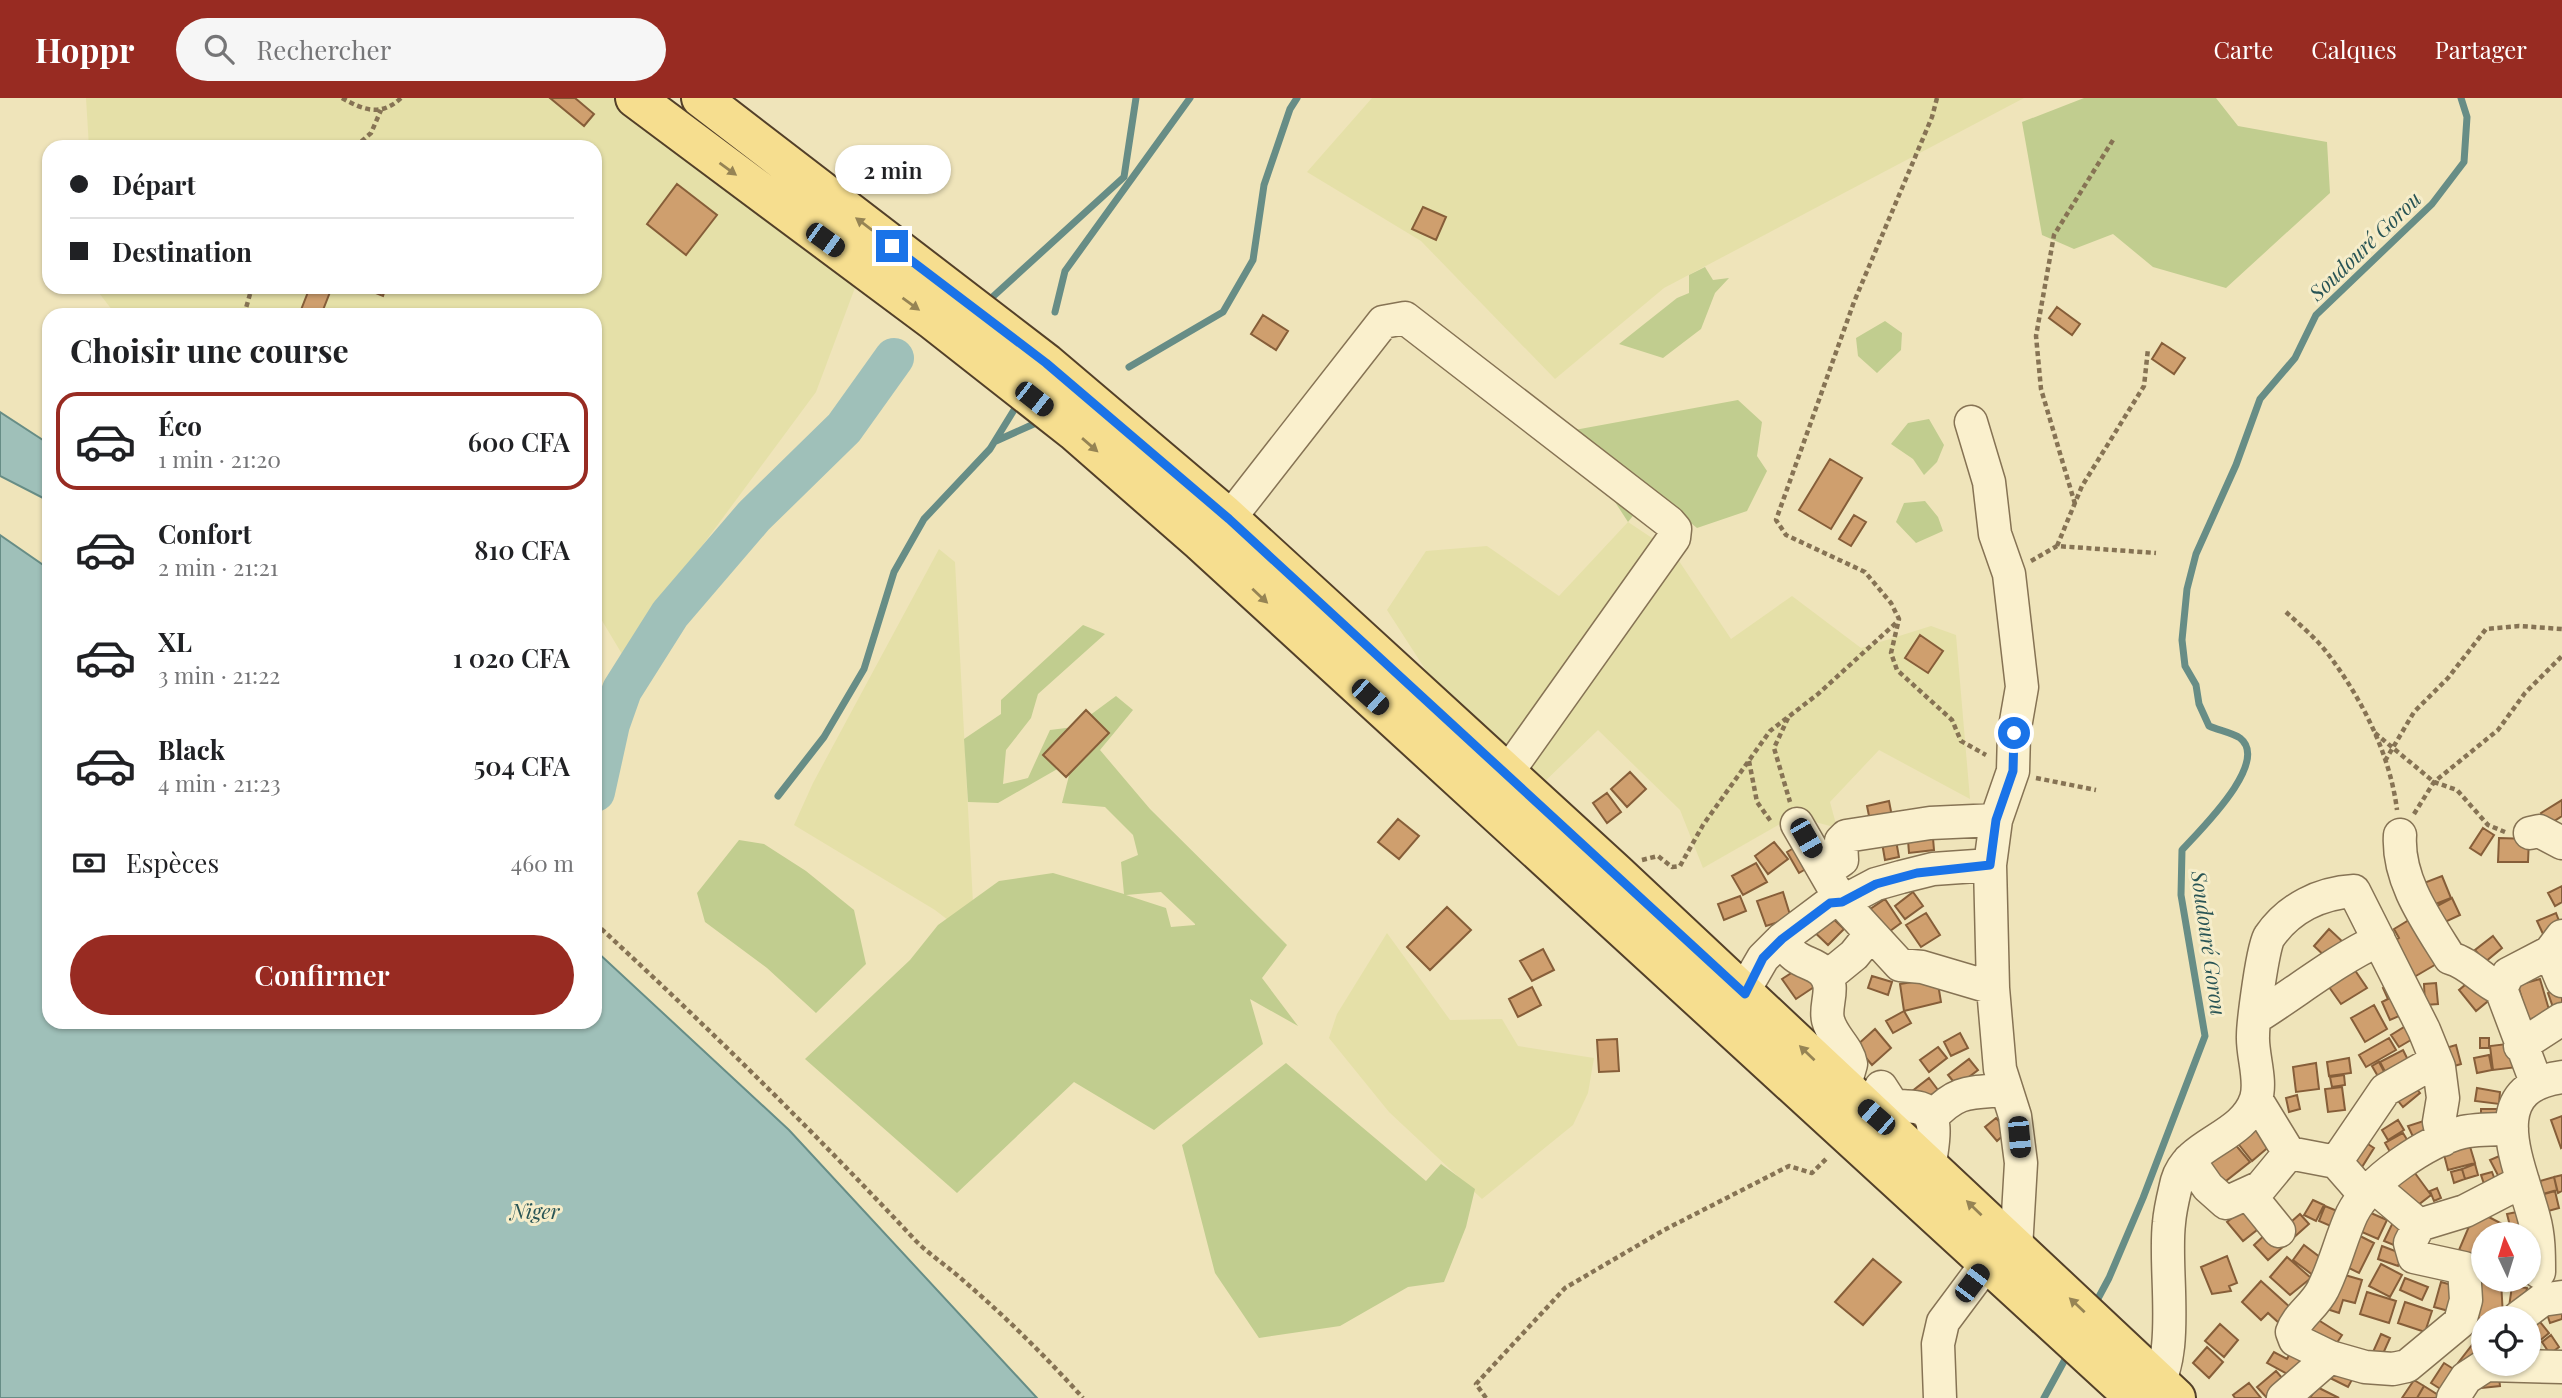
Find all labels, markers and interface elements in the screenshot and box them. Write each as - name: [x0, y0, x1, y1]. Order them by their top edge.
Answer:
- search box: [176, 18, 666, 81]
- text: Hoppr: [35, 27, 134, 71]
- icon: search: [200, 30, 238, 68]
- text: Rechercher: [256, 32, 391, 67]
- text: Carte: [2214, 33, 2273, 65]
- text: Calques: [2311, 33, 2397, 65]
- text: Partager: [2435, 33, 2527, 65]
- callout: 2 min: [834, 144, 950, 194]
- text: 2 min: [864, 154, 922, 185]
- one-way arrow: [719, 162, 737, 176]
- text: Départ: [112, 167, 196, 202]
- water label: Soudouré Gorou: [2301, 184, 2426, 306]
- one-way arrow: [855, 217, 873, 231]
- car: [802, 219, 849, 261]
- route end: [876, 230, 908, 262]
- text: Destination: [112, 234, 252, 269]
- one-way arrow: [902, 297, 920, 311]
- text: Choisir une course: [70, 328, 349, 371]
- car: [1011, 378, 1058, 420]
- text: Éco: [158, 408, 202, 443]
- icon: car: [74, 410, 137, 473]
- text: 600 CFA: [468, 424, 570, 459]
- one-way arrow: [1081, 437, 1099, 453]
- text: 1 min · 21:20: [158, 443, 281, 474]
- text: Confort: [158, 516, 252, 551]
- icon: car: [74, 518, 137, 581]
- text: 810 CFA: [474, 532, 570, 567]
- text: 2 min · 21:21: [158, 551, 278, 582]
- one-way arrow: [1251, 588, 1269, 604]
- text: XL: [158, 624, 192, 659]
- icon: car: [74, 626, 137, 689]
- text: 1 020 CFA: [453, 640, 570, 675]
- text: 3 min · 21:22: [158, 659, 280, 690]
- car: [1348, 675, 1393, 719]
- route start: [1998, 717, 2030, 749]
- text: Black: [158, 732, 225, 767]
- icon: car: [74, 734, 137, 797]
- text: 504 CFA: [474, 748, 570, 783]
- text: 4 min · 21:23: [158, 767, 281, 798]
- car: [1787, 815, 1826, 861]
- icon: cash: [70, 844, 108, 882]
- text: Espèces: [126, 845, 219, 880]
- text: 460 m: [511, 847, 574, 878]
- water label: Soudouré Gorou: [2186, 868, 2234, 1017]
- button: Confirmer: [70, 935, 574, 1015]
- one-way arrow: [1798, 1045, 1815, 1062]
- car: [1854, 1095, 1899, 1139]
- car: [2007, 1115, 2032, 1159]
- water label: Niger: [508, 1196, 561, 1224]
- one-way arrow: [1965, 1199, 1982, 1216]
- north arrow: [2471, 1222, 2541, 1292]
- map controls: [2471, 1222, 2541, 1376]
- car: [1951, 1260, 1994, 1306]
- one-way arrow: [2068, 1297, 2086, 1313]
- button: locate: [2471, 1306, 2541, 1376]

